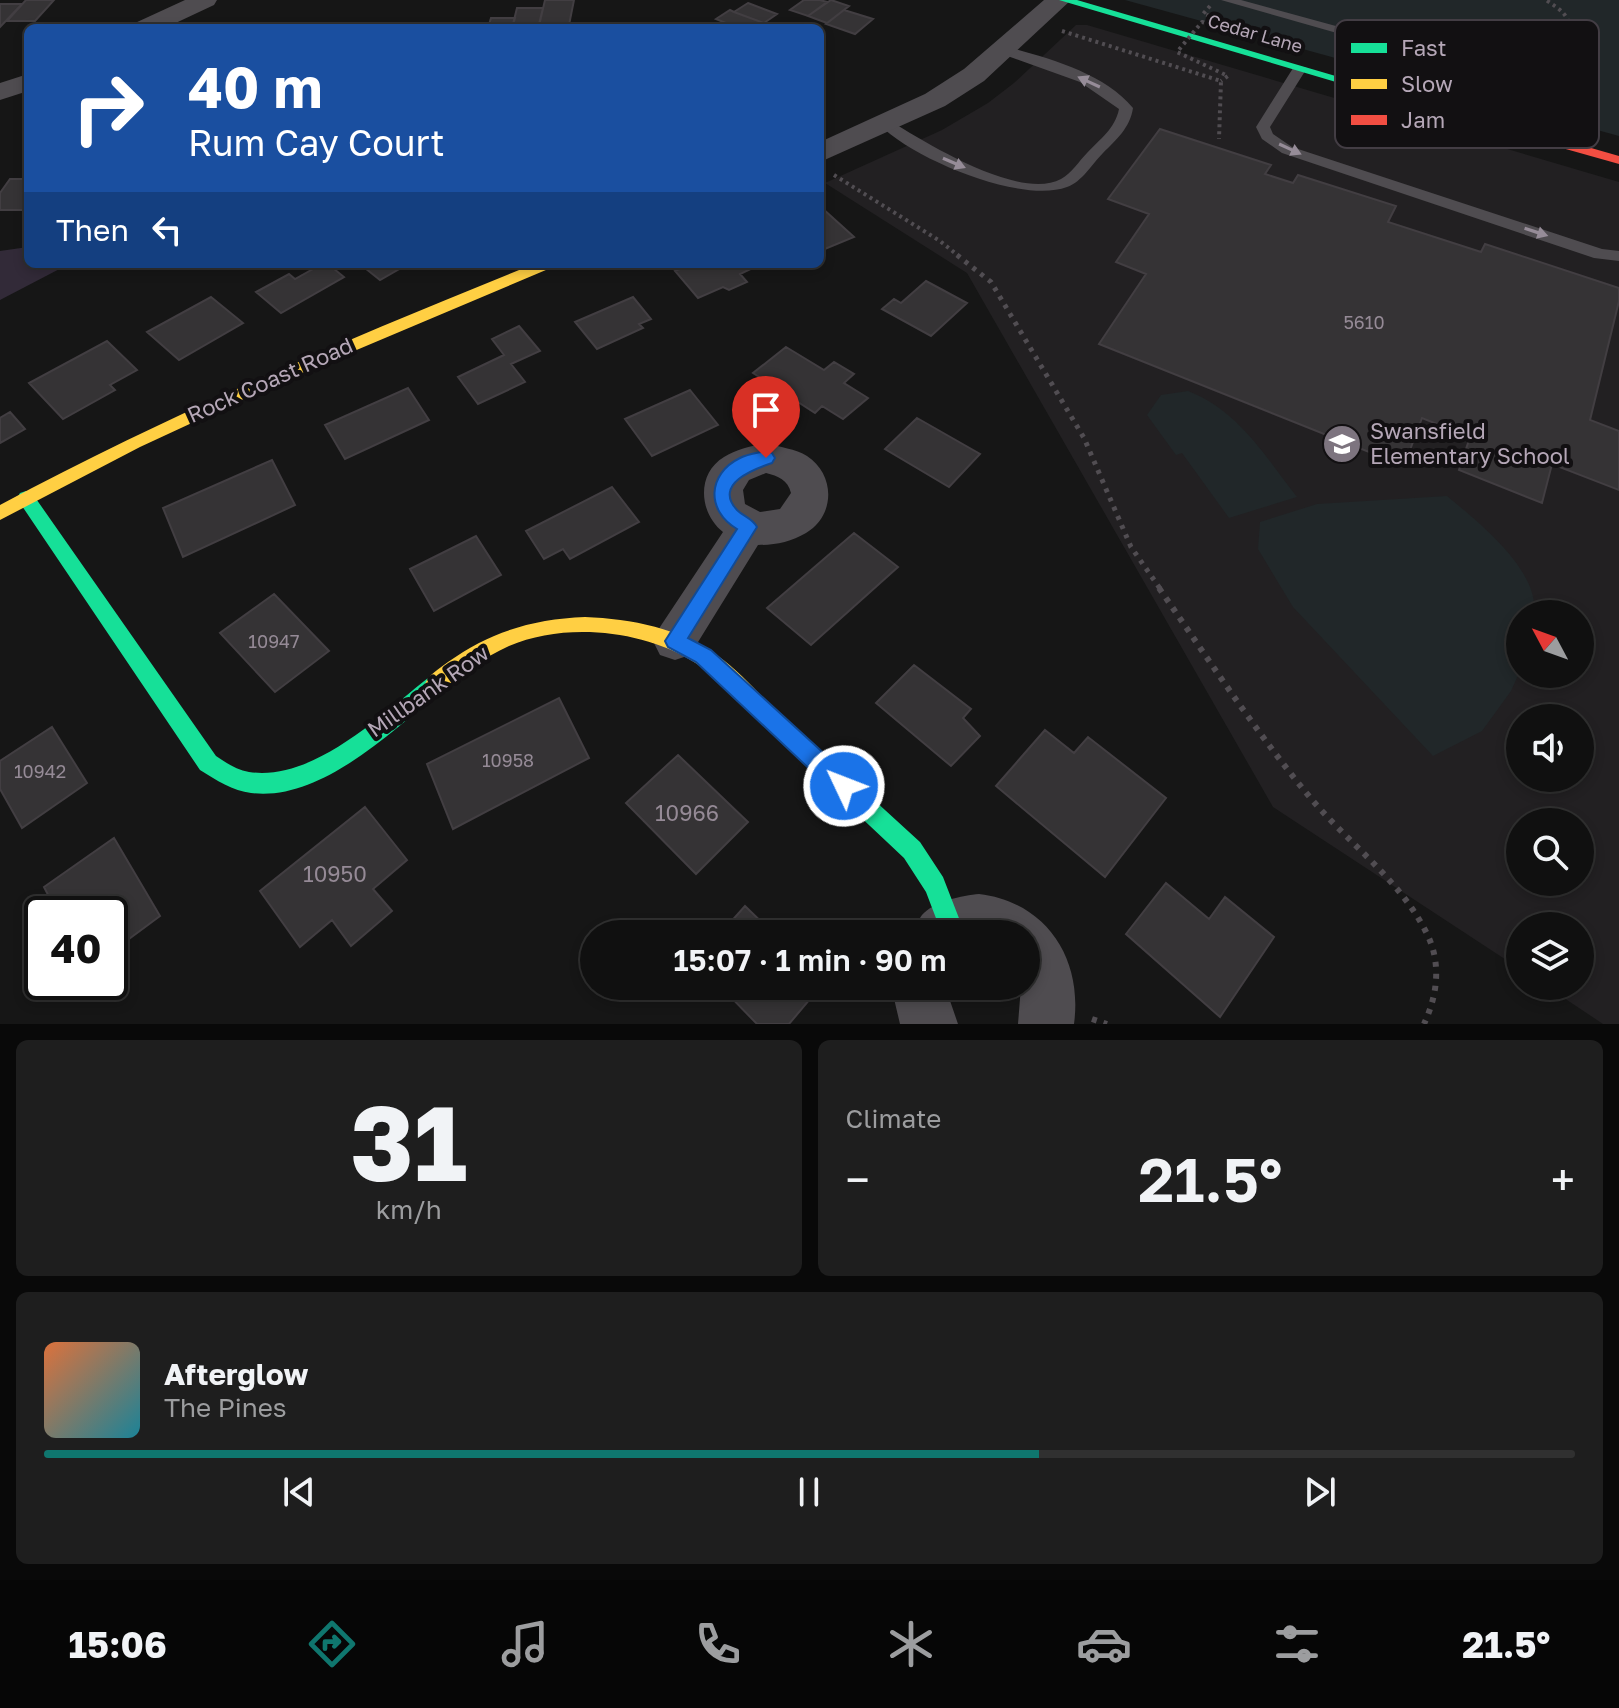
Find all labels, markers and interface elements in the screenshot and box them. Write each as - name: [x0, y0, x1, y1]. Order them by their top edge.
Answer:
- street label: Cedar Lane: [1205, 9, 1305, 57]
- legend: [1335, 20, 1599, 148]
- text: Fast: [1401, 34, 1447, 61]
- text: 40 m: [188, 53, 322, 120]
- icon: right: [56, 56, 160, 160]
- text: Slow: [1401, 70, 1453, 97]
- one-way arrow: [1078, 75, 1101, 89]
- text: Jam: [1401, 106, 1445, 133]
- text: Rum Cay Court: [188, 121, 445, 164]
- one-way arrow: [1278, 142, 1301, 156]
- one-way arrow: [942, 157, 966, 170]
- icon: left: [145, 208, 189, 252]
- text: Then: [56, 212, 129, 248]
- one-way arrow: [1524, 227, 1548, 239]
- house number: 5610: [1343, 311, 1385, 333]
- street label: Rock Coast Road: [183, 331, 357, 428]
- pin: [732, 376, 800, 458]
- icon: arrive: [744, 388, 788, 432]
- place label: Swansfield Elementary School: [1370, 417, 1570, 469]
- school or university icon: Swansfield Elementary School: [1321, 423, 1363, 465]
- north arrow: [1506, 600, 1594, 688]
- map controls: [1506, 600, 1594, 1000]
- house number: 10947: [248, 630, 300, 652]
- street label: Millbank Row: [362, 639, 494, 742]
- button: sound: [1506, 704, 1594, 792]
- position arrow: [802, 744, 886, 828]
- house number: 10958: [482, 749, 534, 771]
- house number: 10942: [14, 760, 66, 782]
- house number: 10966: [655, 799, 719, 826]
- button: search: [1506, 808, 1594, 896]
- house number: 10950: [303, 860, 367, 887]
- speed limit sign: 40: [24, 896, 128, 1000]
- button: layers: [1506, 912, 1594, 1000]
- text: 15:07 · 1 min · 90 m: [673, 942, 947, 978]
- text: 31: [350, 1079, 467, 1204]
- text: Climate: [846, 1103, 941, 1134]
- text: 21.5°: [1138, 1143, 1282, 1215]
- text: −: [846, 1153, 870, 1206]
- text: +: [1551, 1153, 1575, 1206]
- text: km/h: [376, 1194, 442, 1225]
- text: Afterglow: [164, 1356, 308, 1392]
- text: The Pines: [164, 1392, 287, 1423]
- icon: previous: [277, 1470, 321, 1514]
- icon: pause: [787, 1470, 831, 1514]
- icon: next: [1298, 1470, 1342, 1514]
- icon: directions: [304, 1616, 360, 1672]
- icon: music: [497, 1616, 553, 1672]
- icon: phone: [690, 1616, 746, 1672]
- icon: climate: [883, 1616, 939, 1672]
- icon: car: [1076, 1616, 1132, 1672]
- icon: filters: [1269, 1616, 1325, 1672]
- text: 15:06: [69, 1623, 167, 1666]
- text: 21.5°: [1462, 1623, 1550, 1666]

